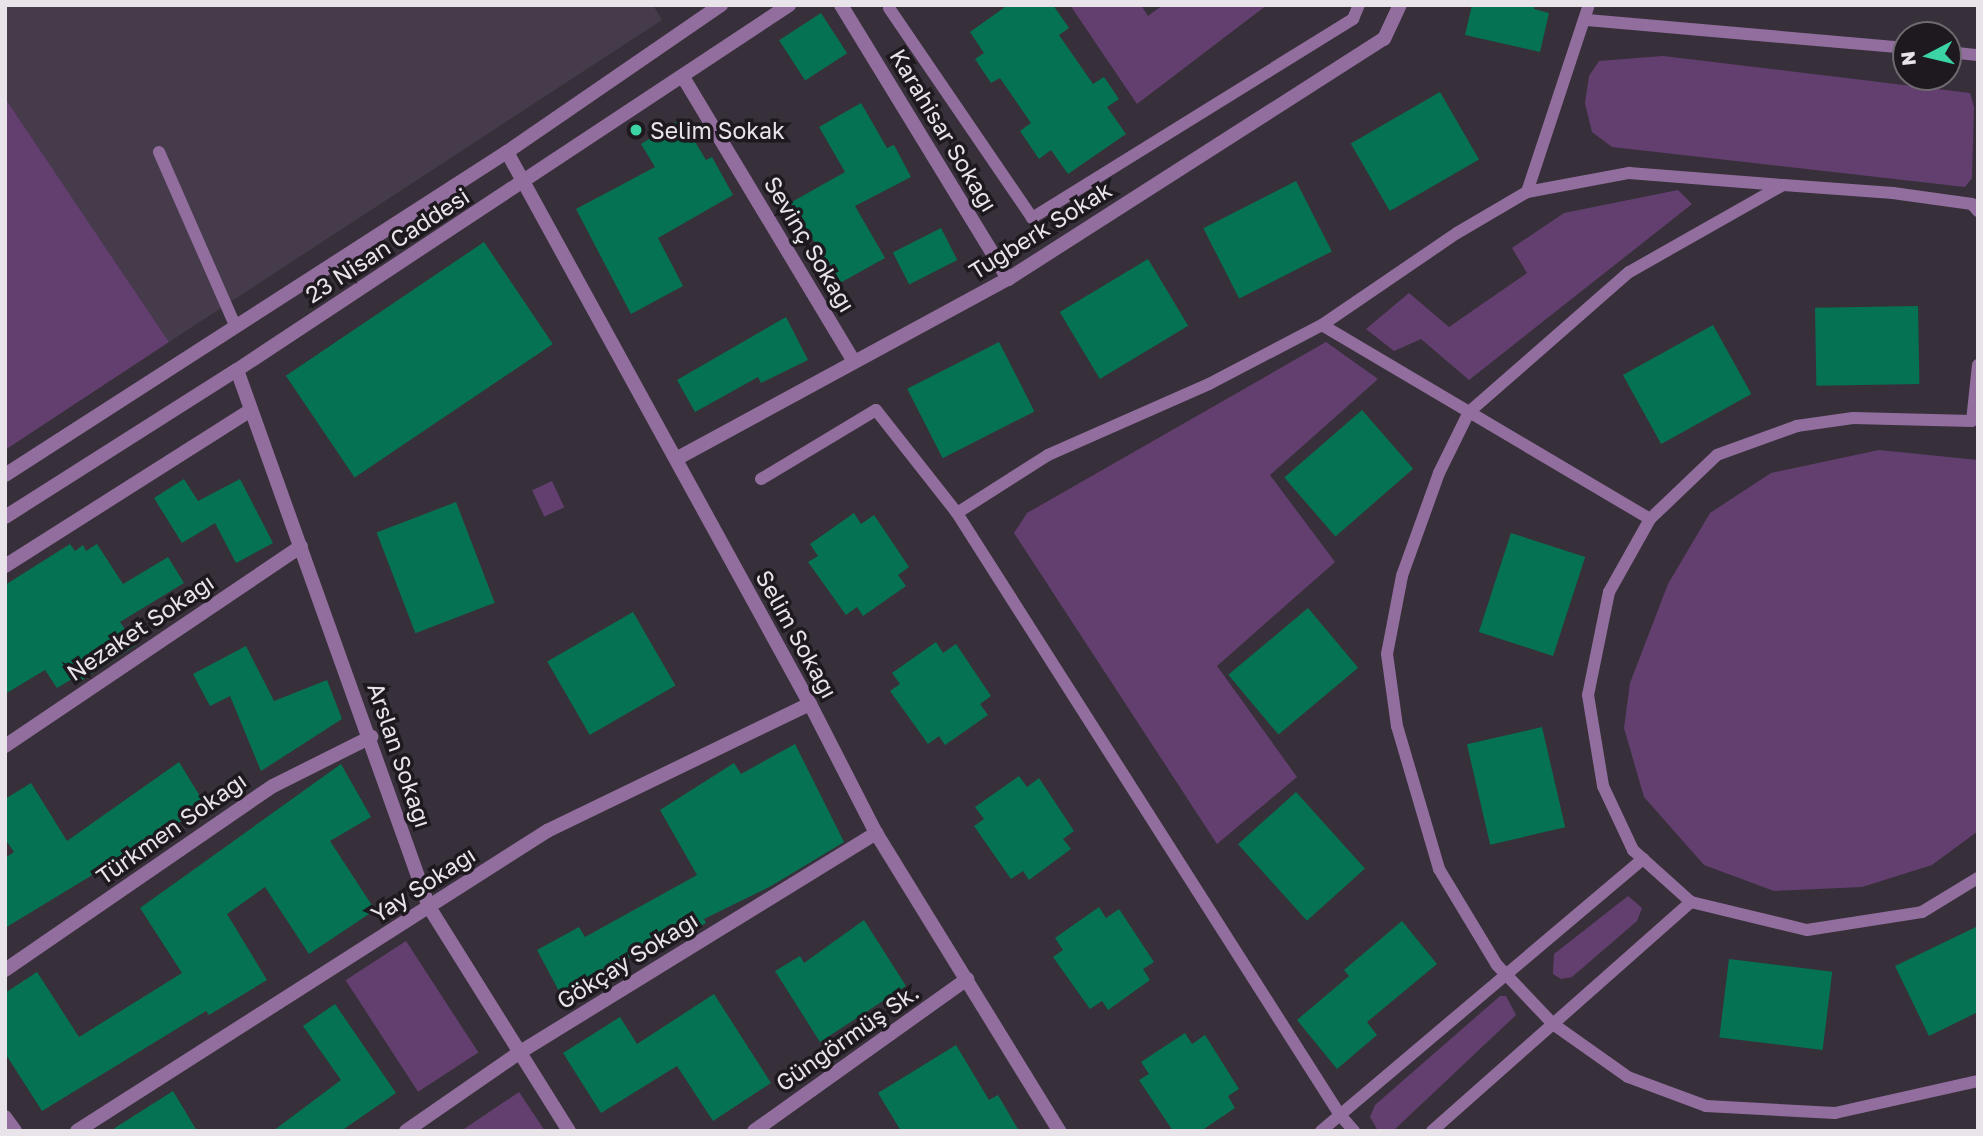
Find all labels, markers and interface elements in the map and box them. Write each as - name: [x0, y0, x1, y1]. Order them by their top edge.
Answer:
- north arrow: [1892, 21, 1962, 91]
- street label: Karahisar Sokağı: [884, 44, 1004, 216]
- text: N: [1895, 50, 1920, 67]
- place label: Selim Sokak: [650, 116, 785, 144]
- marker: Selim Sokak: [628, 122, 644, 138]
- street label: Sevinç Sokağı: [759, 171, 861, 317]
- street label: Tuğberk Sokak: [964, 175, 1116, 285]
- street label: 23 Nisan Caddesi: [300, 182, 474, 308]
- street label: Selim Sokağı: [750, 565, 844, 703]
- street label: Nezaket Sokağı: [61, 568, 219, 686]
- street label: Arslan Sokağı: [362, 679, 438, 831]
- street label: Türkmen Sokağı: [91, 766, 251, 890]
- street label: Yay Sokağı: [366, 840, 480, 928]
- street label: Gökçay Sokağı: [551, 906, 703, 1014]
- street label: Güngörmüş Sk.: [770, 977, 924, 1097]

